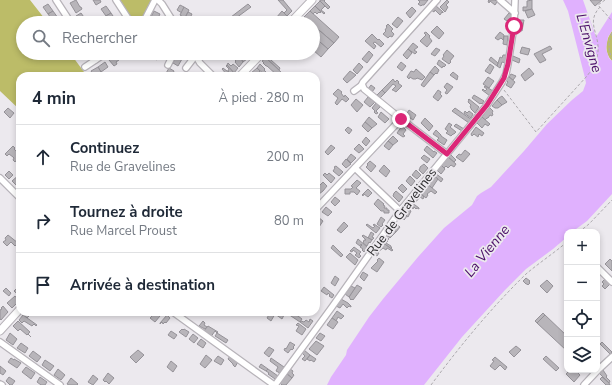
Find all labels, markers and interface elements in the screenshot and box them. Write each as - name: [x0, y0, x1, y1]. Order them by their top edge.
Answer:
- water label: L'Envigne: [571, 11, 607, 75]
- search box: [16, 16, 320, 60]
- route start: [505, 17, 523, 35]
- icon: search: [30, 27, 52, 49]
- text: Rechercher: [62, 28, 137, 48]
- text: 4 min: [32, 87, 76, 110]
- text: À pied · 280 m: [219, 89, 304, 107]
- route end: [392, 110, 410, 128]
- text: Continuez: [70, 138, 139, 158]
- icon: ahead: [32, 146, 54, 168]
- text: 200 m: [266, 148, 304, 166]
- text: Rue de Gravelines: [70, 158, 176, 176]
- street label: Rue de Gravelines: [363, 164, 441, 260]
- text: Tournez à droite: [70, 202, 183, 222]
- icon: right: [32, 210, 54, 232]
- text: 80 m: [274, 212, 304, 230]
- water label: La Vienne: [460, 220, 514, 281]
- text: Rue Marcel Proust: [70, 222, 177, 240]
- map controls: [564, 229, 600, 373]
- button: +: [564, 229, 600, 265]
- button: −: [564, 265, 600, 301]
- icon: arrive: [32, 274, 54, 296]
- text: Arrivée à destination: [70, 275, 215, 295]
- button: locate: [564, 301, 600, 337]
- button: layers: [564, 337, 600, 373]

